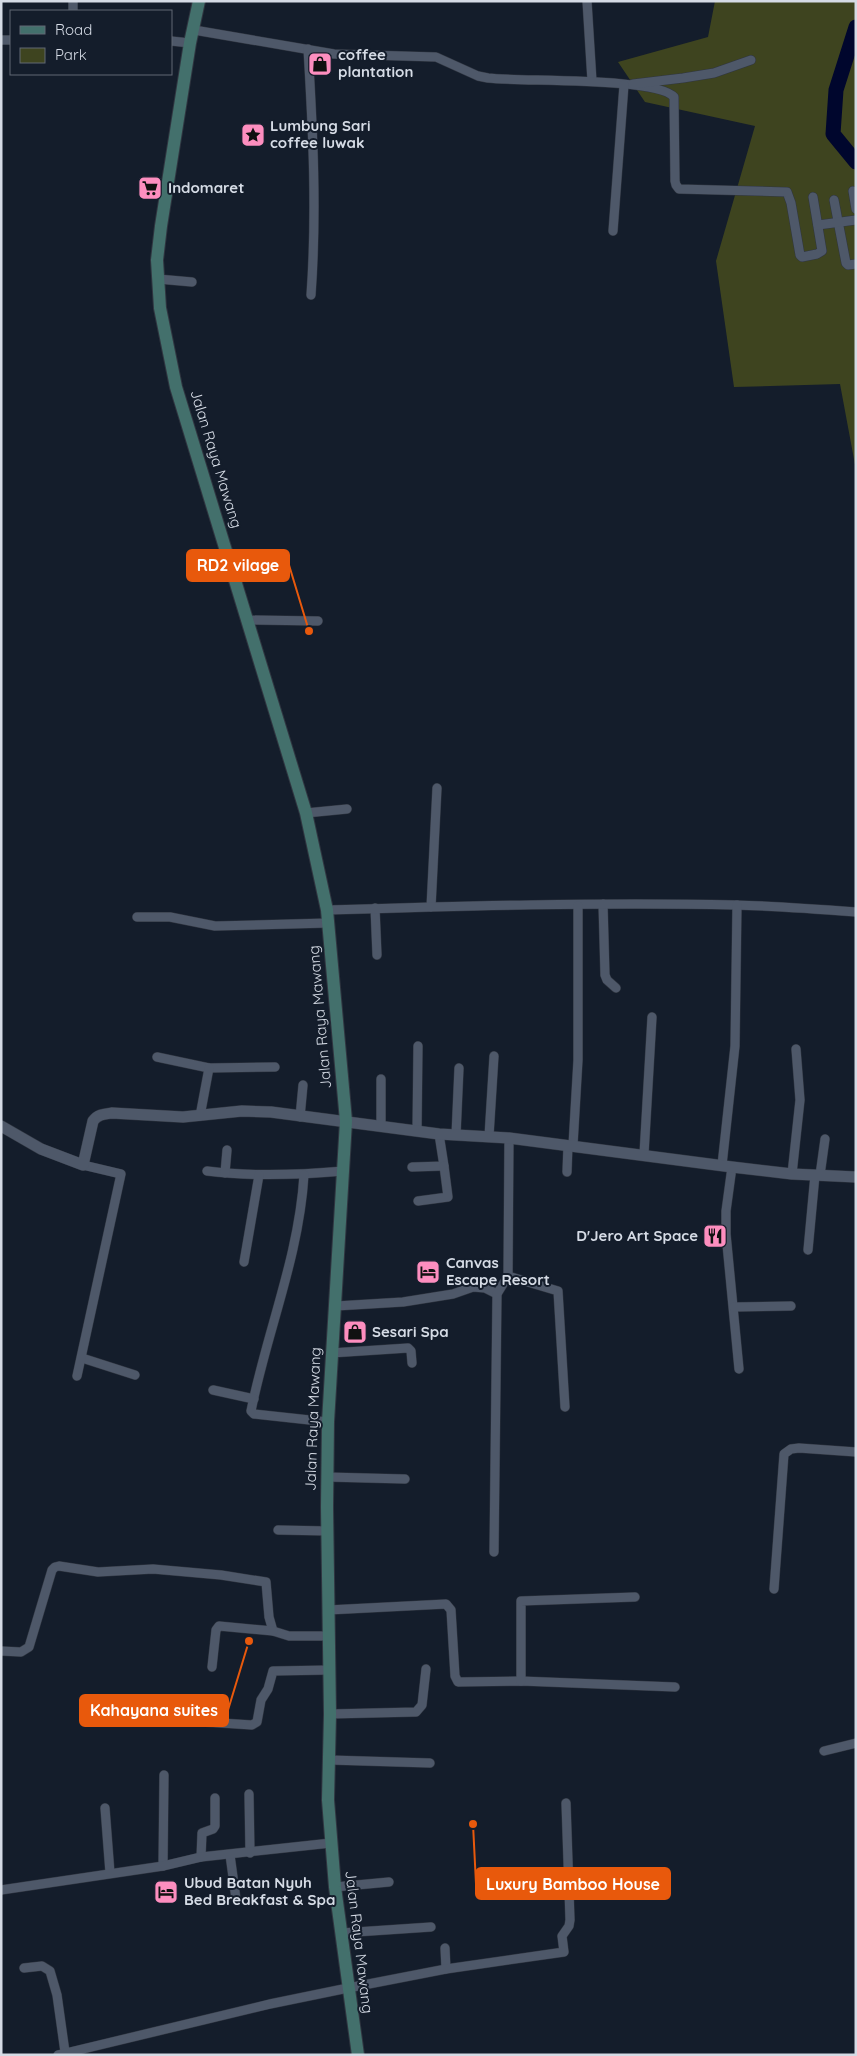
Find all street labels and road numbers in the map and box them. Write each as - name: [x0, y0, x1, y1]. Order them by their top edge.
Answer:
- street label: Jalan Raya Mawang: [186, 387, 247, 530]
- street label: Jalan Raya Mawang: [304, 945, 335, 1089]
- street label: Jalan Raya Mawang: [300, 1347, 325, 1491]
- street label: Jalan Raya Mawang: [341, 1869, 378, 2014]

